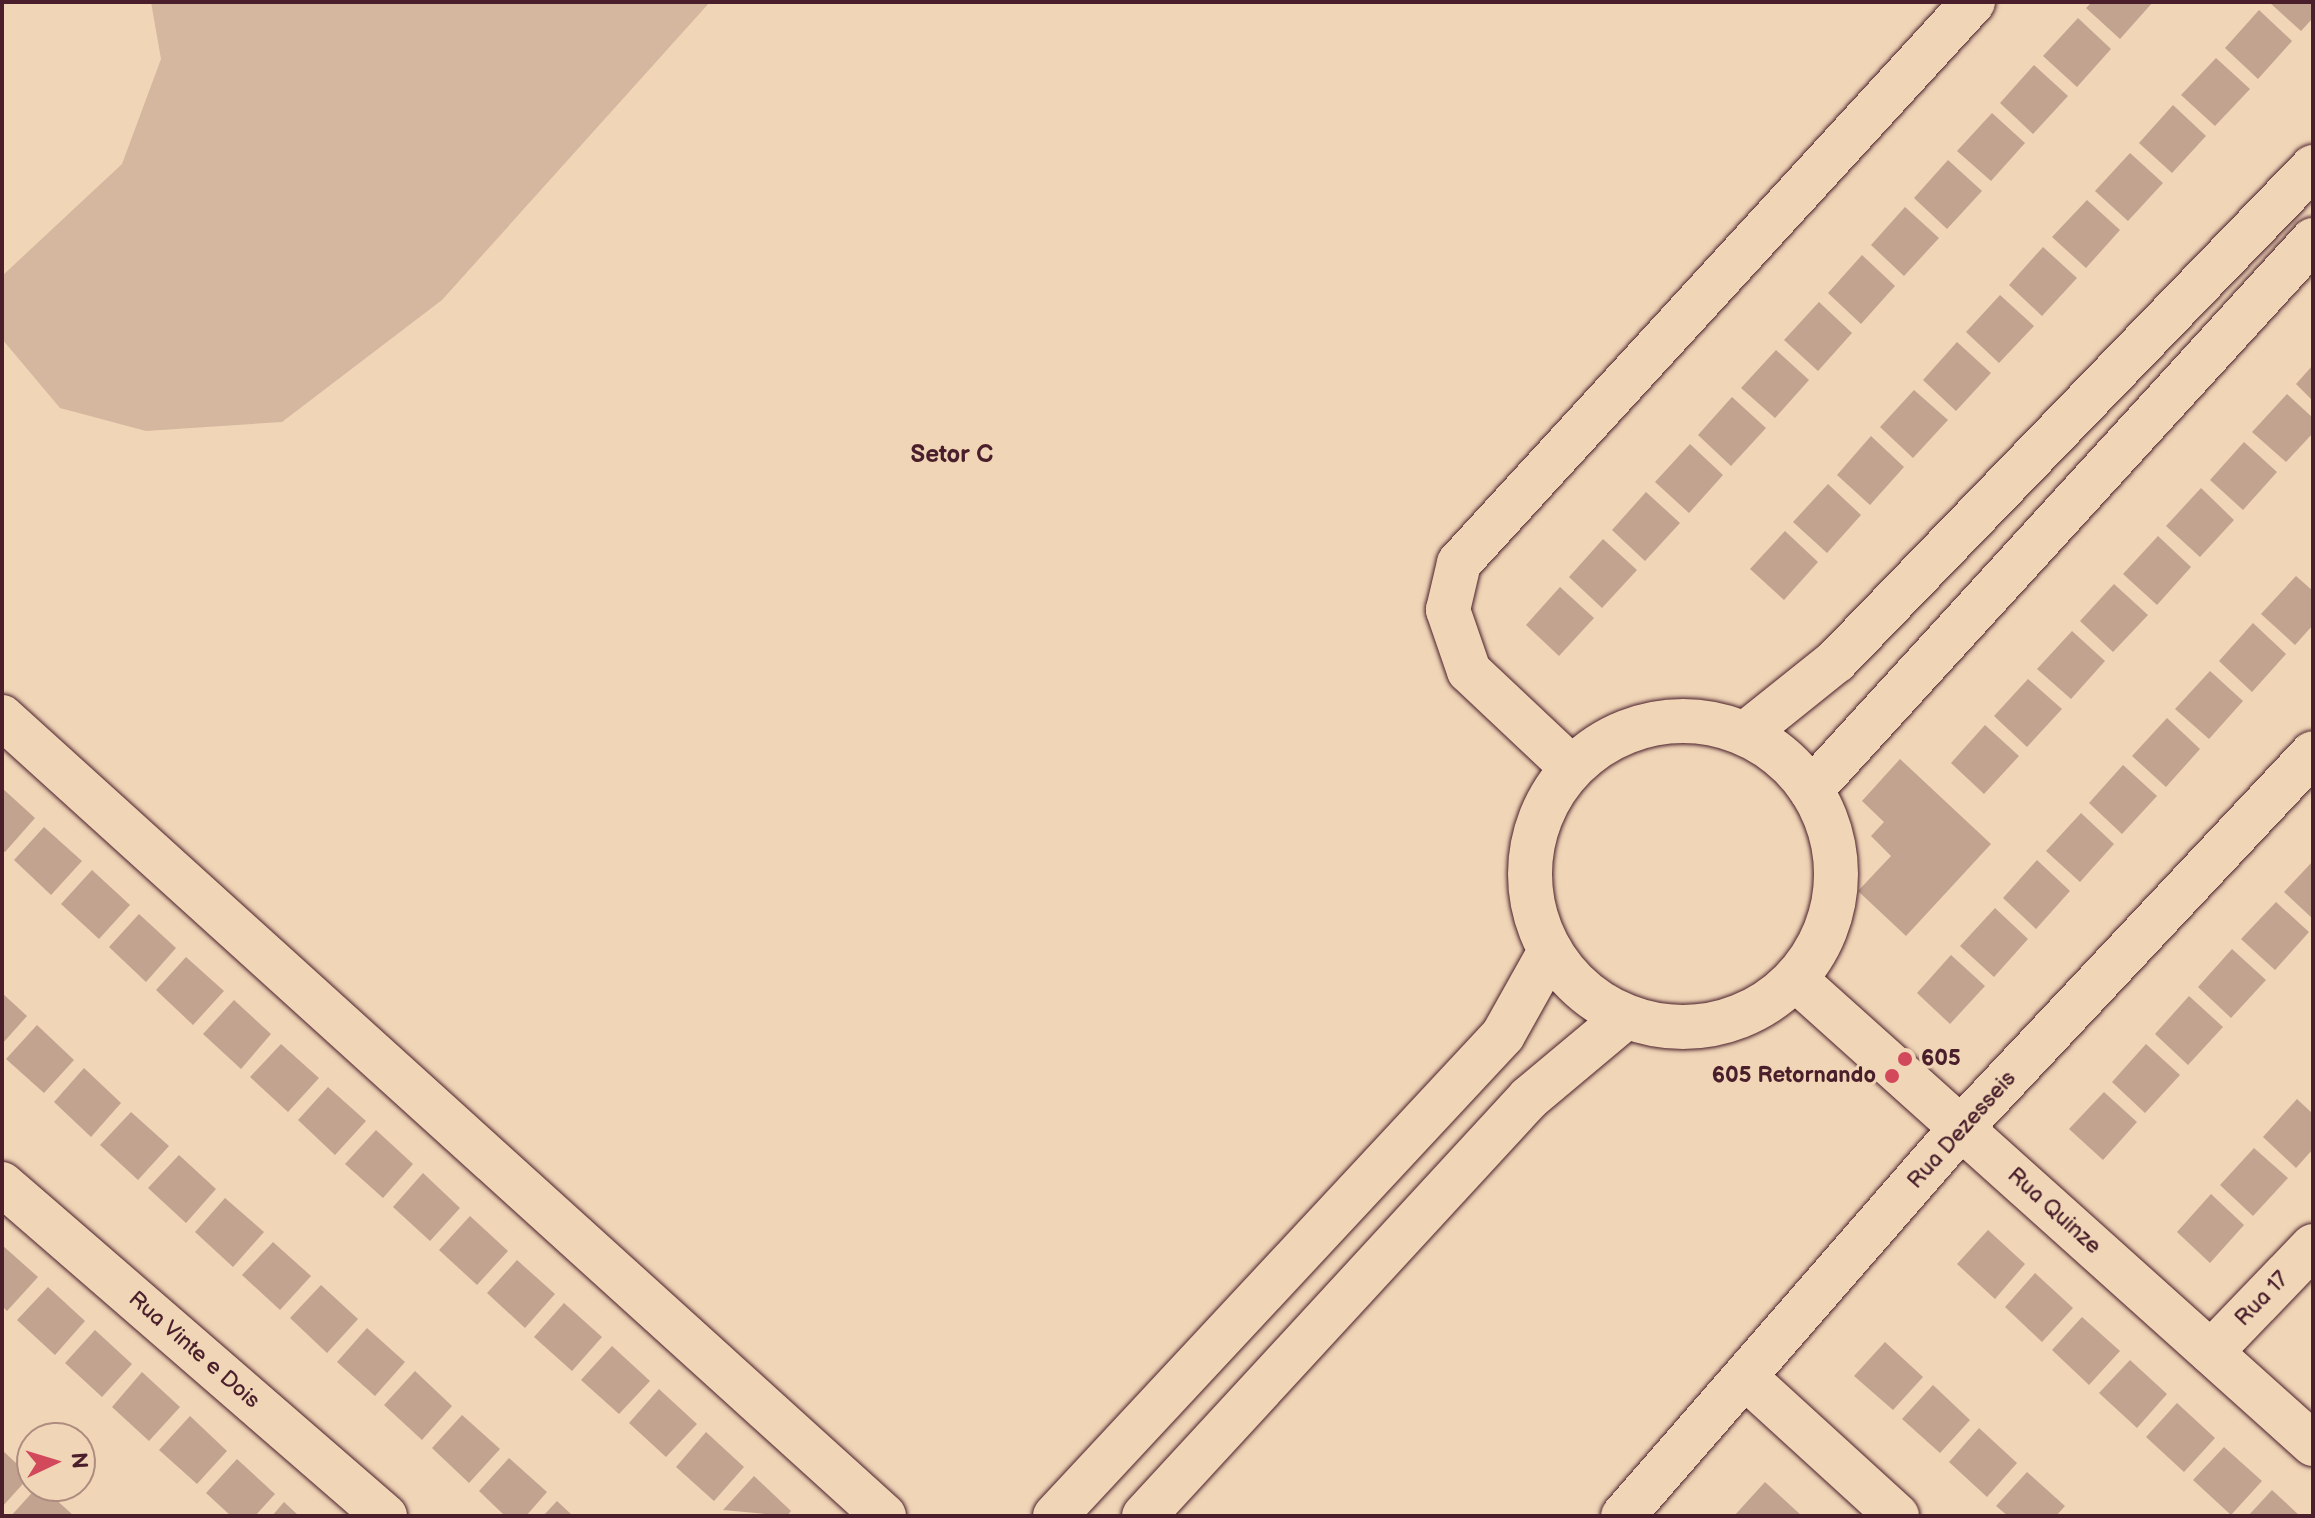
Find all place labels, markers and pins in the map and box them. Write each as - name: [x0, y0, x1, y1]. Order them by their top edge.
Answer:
- place label: 605: [1921, 1046, 1961, 1072]
- marker: 605: [1896, 1050, 1914, 1068]
- place label: 605 Retornando: [1712, 1063, 1876, 1089]
- marker: 605 Retornando: [1883, 1067, 1901, 1085]

